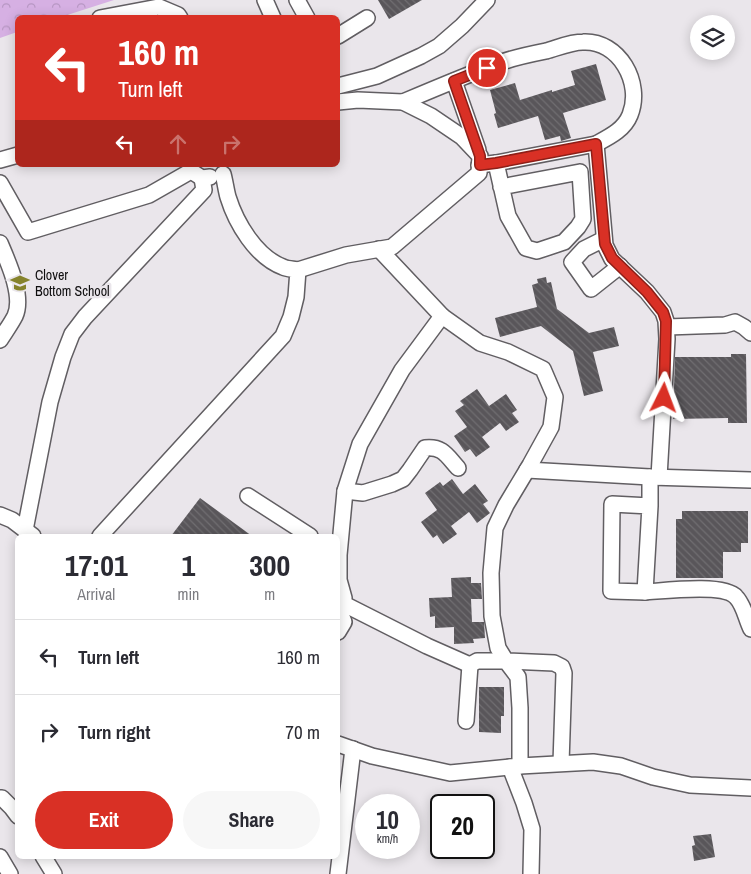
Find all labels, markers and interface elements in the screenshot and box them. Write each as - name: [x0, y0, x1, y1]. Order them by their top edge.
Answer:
- map controls: [690, 15, 735, 60]
- button: layers: [690, 15, 735, 60]
- text: 160 m: [118, 29, 199, 76]
- icon: left: [35, 35, 100, 100]
- pin: [466, 47, 508, 89]
- icon: arrive: [473, 54, 501, 82]
- text: Turn left: [118, 74, 183, 104]
- icon: left: [111, 130, 139, 158]
- icon: ahead: [164, 130, 192, 158]
- icon: right: [217, 130, 245, 158]
- place label: Clover Bottom School: [35, 266, 110, 300]
- school or university icon: Clover Bottom School: [9, 272, 31, 294]
- position arrow: [637, 371, 689, 423]
- text: 17:01: [65, 545, 128, 585]
- text: 1: [182, 545, 195, 585]
- text: 300: [249, 545, 290, 585]
- text: Arrival: [77, 583, 115, 605]
- text: min: [177, 583, 199, 605]
- text: m: [264, 583, 275, 605]
- icon: left: [35, 643, 63, 671]
- text: Turn left: [78, 644, 139, 670]
- text: 160 m: [277, 644, 320, 670]
- icon: right: [35, 718, 63, 746]
- text: Turn right: [78, 719, 150, 745]
- text: 70 m: [285, 719, 320, 745]
- button: Exit: [35, 791, 173, 849]
- button: Share: [183, 791, 320, 849]
- speed limit sign: 20: [430, 794, 495, 859]
- text: 10: [376, 803, 399, 837]
- text: km/h: [377, 831, 398, 847]

